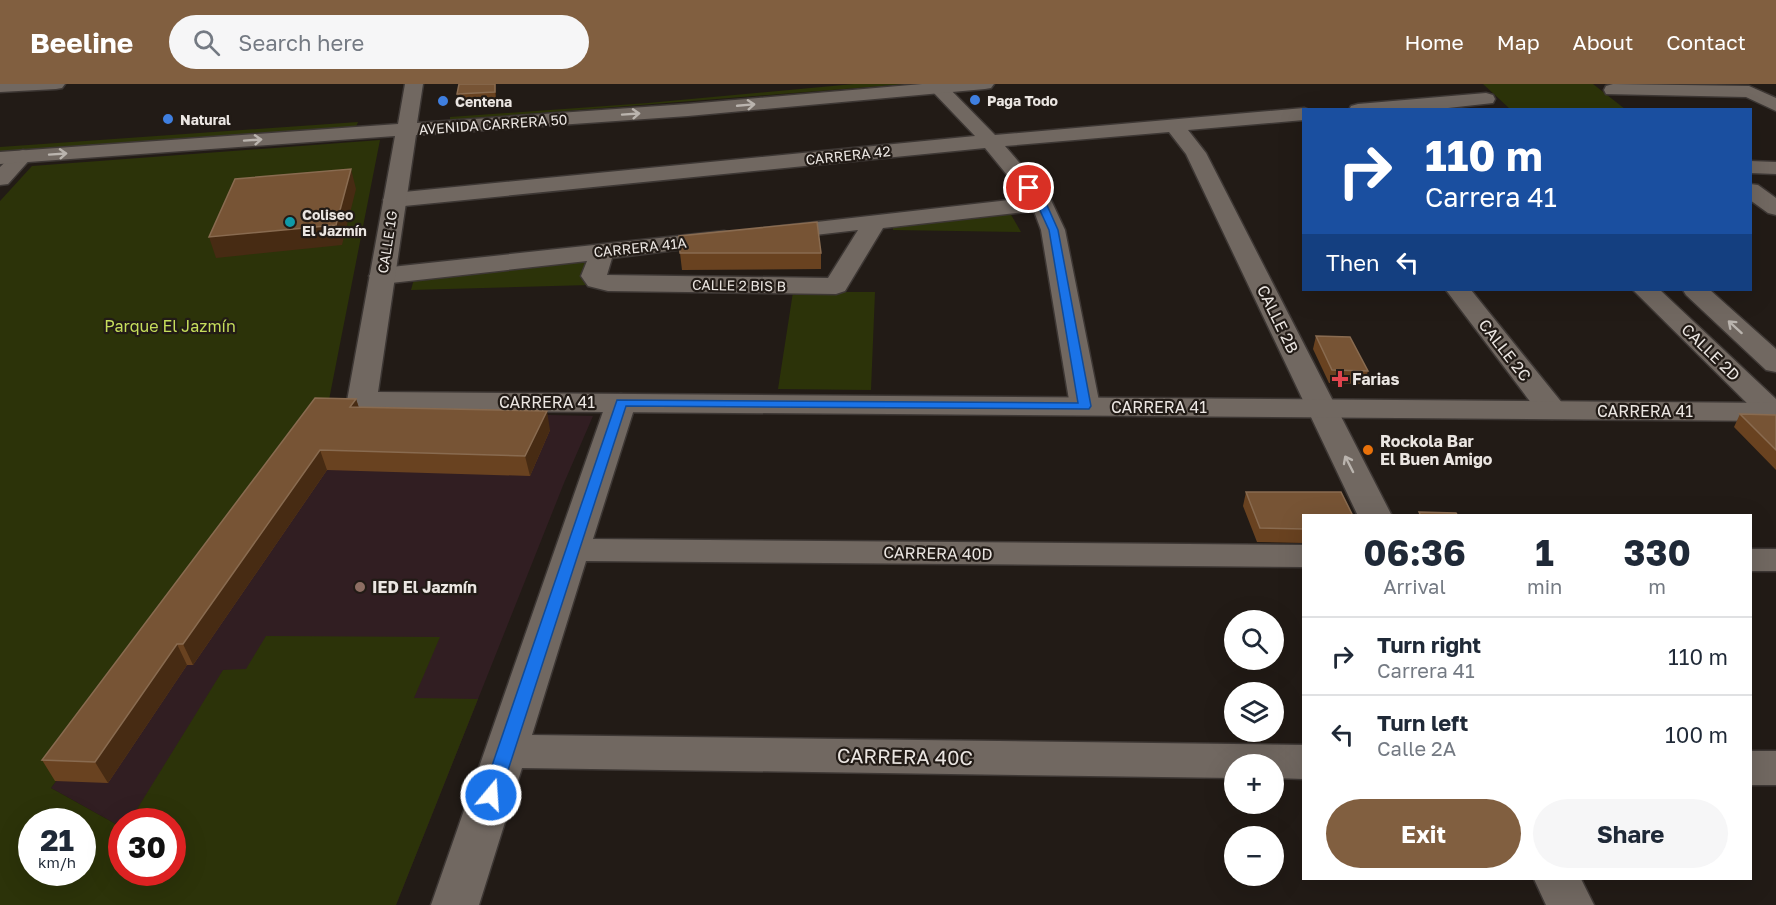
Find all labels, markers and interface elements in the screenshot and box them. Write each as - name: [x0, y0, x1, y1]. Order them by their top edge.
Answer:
- search box: [169, 15, 589, 69]
- text: Beeline: [30, 26, 133, 59]
- icon: search: [190, 26, 223, 59]
- text: Search here: [238, 29, 364, 56]
- text: Home: [1404, 29, 1464, 55]
- text: Map: [1497, 29, 1540, 55]
- text: About: [1573, 29, 1633, 55]
- text: Contact: [1666, 29, 1746, 55]
- place label: Paga Todo: [987, 92, 1058, 109]
- place label: Centena: [455, 93, 512, 110]
- marker: Paga Todo: [968, 93, 982, 107]
- marker: Centena: [436, 94, 450, 108]
- one-way arrow: [736, 99, 756, 110]
- one-way arrow: [620, 108, 640, 119]
- street label: AVENIDA CARRERA 50: [418, 110, 568, 138]
- place label: Natural: [180, 111, 231, 128]
- marker: Natural: [161, 112, 175, 126]
- text: 110 m: [1425, 130, 1543, 180]
- icon: right: [1326, 132, 1404, 210]
- one-way arrow: [242, 135, 262, 146]
- street label: CARRERA 42: [805, 142, 891, 168]
- one-way arrow: [48, 148, 68, 159]
- pin: [1003, 162, 1054, 213]
- icon: arrive: [1012, 171, 1045, 204]
- text: Carrera 41: [1425, 181, 1557, 213]
- place label: Coliseo El Jazmín: [302, 206, 367, 239]
- street label: CALLE 1G: [374, 209, 400, 275]
- marker: Coliseo El Jazmín: [283, 215, 297, 229]
- street label: CARRERA 41A: [593, 234, 688, 260]
- icon: left: [1391, 246, 1424, 279]
- text: Then: [1326, 249, 1379, 276]
- street label: CALLE 2 BIS B: [692, 276, 786, 294]
- street label: CALLE 2B: [1253, 282, 1303, 356]
- street label: CALLE 2C: [1475, 315, 1536, 385]
- park label: Parque El Jazmín: [104, 316, 236, 336]
- street label: CALLE 2D: [1678, 319, 1744, 385]
- one-way arrow: [1728, 320, 1743, 334]
- place label: Farias: [1352, 369, 1399, 389]
- marker: Farias: [1333, 372, 1347, 386]
- street label: CARRERA 41: [499, 392, 595, 412]
- street label: CARRERA 41: [1111, 397, 1207, 417]
- street label: CARRERA 41: [1597, 401, 1693, 421]
- place label: Rockola Bar El Buen Amigo: [1380, 431, 1493, 469]
- marker: Rockola Bar El Buen Amigo: [1361, 443, 1375, 457]
- one-way arrow: [1343, 455, 1355, 473]
- text: 06:36: [1363, 531, 1466, 574]
- text: 1: [1535, 531, 1554, 574]
- text: 330: [1624, 531, 1691, 574]
- street label: CARRERA 40D: [883, 542, 993, 564]
- text: Arrival: [1383, 574, 1446, 598]
- text: min: [1527, 574, 1562, 598]
- text: m: [1648, 574, 1666, 598]
- place label: IED El Jazmín: [372, 577, 477, 597]
- marker: IED El Jazmín: [353, 580, 367, 594]
- map controls: [1224, 610, 1284, 886]
- button: search: [1224, 610, 1284, 670]
- text: Turn right: [1377, 631, 1481, 658]
- icon: right: [1326, 640, 1359, 673]
- text: 110 m: [1668, 643, 1728, 670]
- text: Carrera 41: [1377, 658, 1475, 682]
- button: layers: [1224, 682, 1284, 742]
- text: Turn left: [1377, 709, 1468, 736]
- icon: left: [1326, 718, 1359, 751]
- text: 100 m: [1665, 721, 1728, 748]
- text: Calle 2A: [1377, 736, 1456, 760]
- street label: CARRERA 40C: [837, 743, 973, 769]
- button: +: [1224, 754, 1284, 814]
- position arrow: [459, 763, 523, 827]
- button: Exit: [1326, 799, 1521, 868]
- button: Share: [1533, 799, 1728, 868]
- speed limit sign: 30: [108, 808, 186, 886]
- text: 21: [40, 822, 74, 858]
- button: −: [1224, 826, 1284, 886]
- text: km/h: [38, 853, 76, 871]

